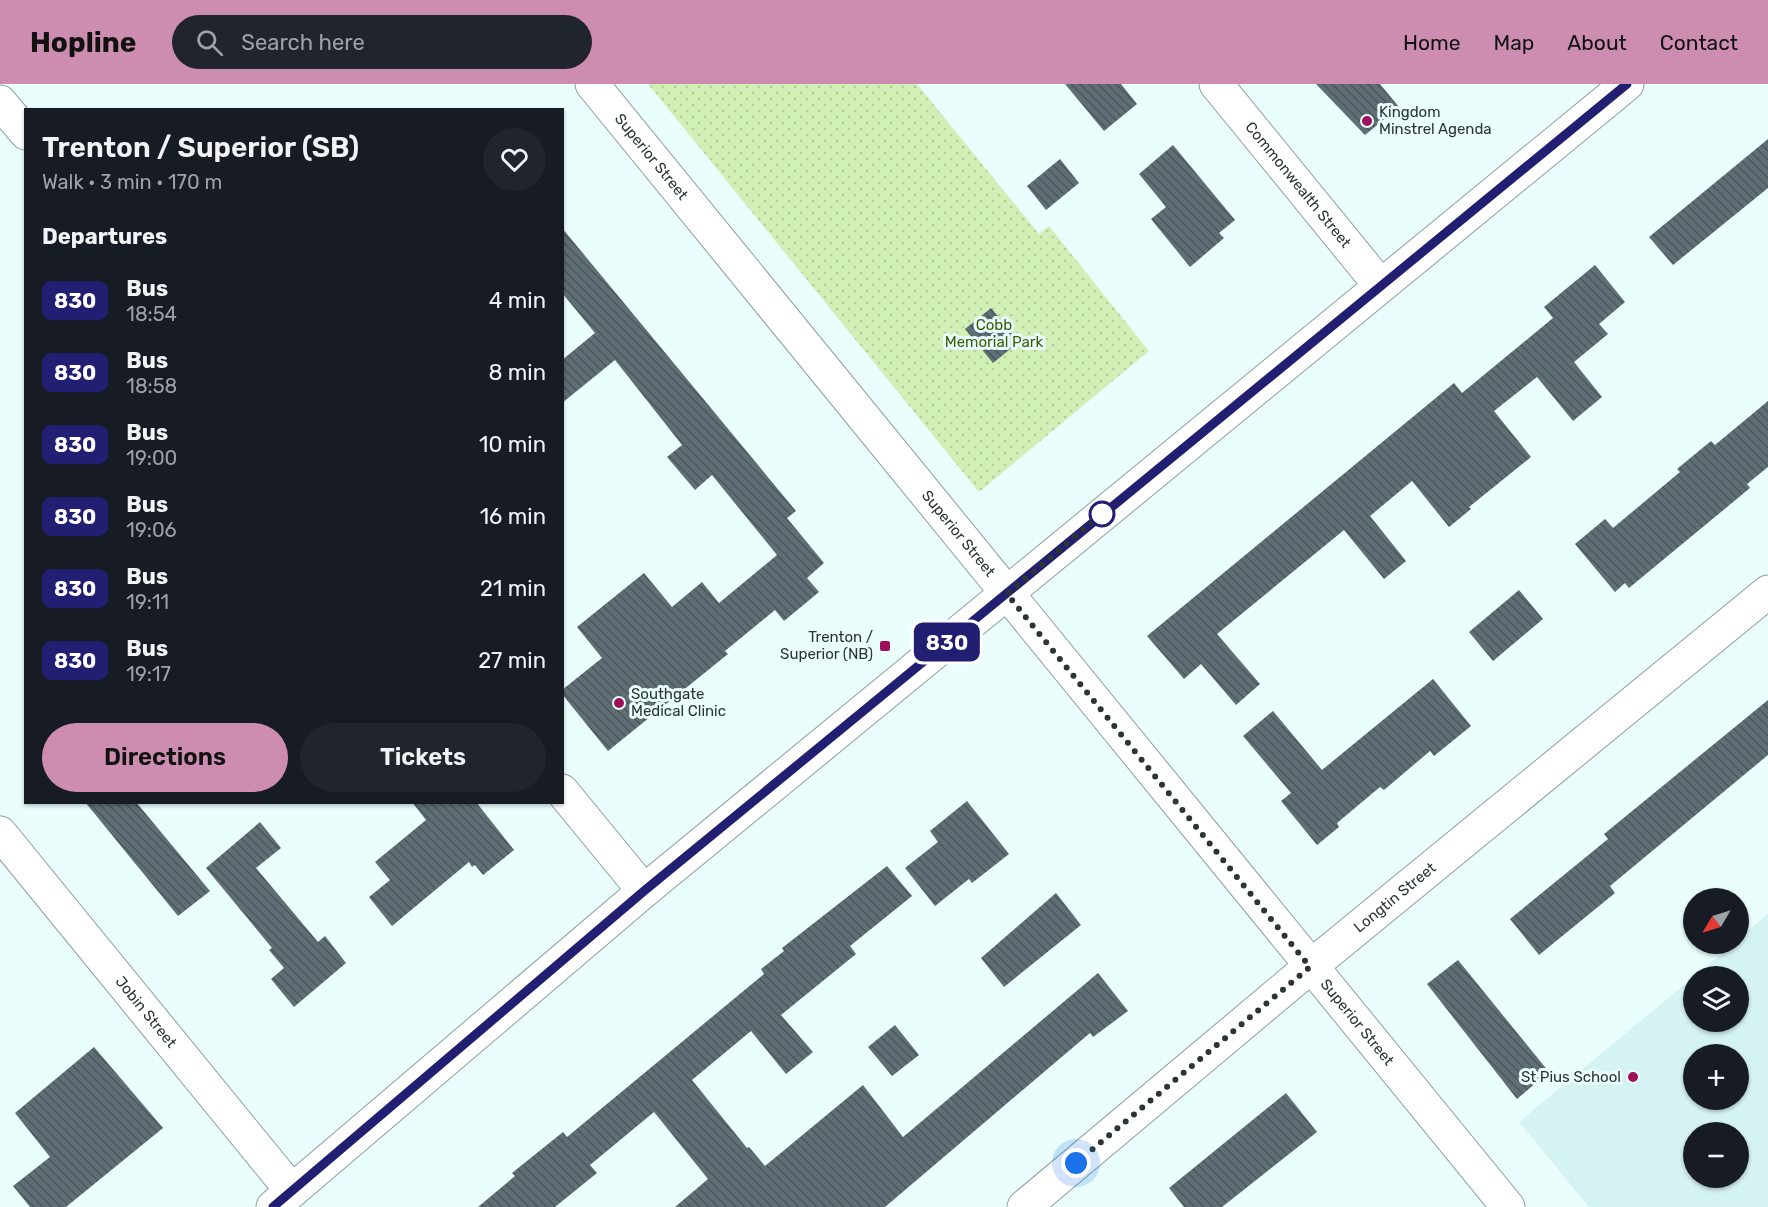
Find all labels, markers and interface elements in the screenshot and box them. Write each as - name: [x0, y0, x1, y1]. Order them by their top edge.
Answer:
- search box: [172, 15, 592, 69]
- text: Hopline: [30, 26, 136, 59]
- icon: search: [193, 26, 226, 59]
- text: Search here: [241, 29, 365, 56]
- text: Home: [1403, 30, 1460, 55]
- text: Map: [1493, 30, 1534, 55]
- text: About: [1567, 30, 1627, 55]
- text: Contact: [1660, 30, 1738, 55]
- place label: Kingdom Minstrel Agenda: [1379, 103, 1492, 138]
- street label: Superior Street: [611, 110, 692, 204]
- marker: Kingdom Minstrel Agenda: [1360, 114, 1374, 128]
- street label: Commonwealth Street: [1242, 118, 1355, 251]
- button: heart: [483, 128, 546, 191]
- text: Trenton / Superior (SB): [42, 131, 359, 164]
- text: Walk · 3 min · 170 m: [42, 170, 222, 194]
- text: Departures: [42, 223, 167, 250]
- text: Bus: [126, 275, 168, 302]
- text: 4 min: [489, 287, 546, 314]
- text: 830: [54, 288, 96, 313]
- text: 18:54: [126, 302, 177, 326]
- park label: Cobb Memorial Park: [945, 316, 1043, 351]
- text: Bus: [126, 347, 168, 374]
- text: 8 min: [488, 359, 546, 386]
- text: 830: [54, 360, 96, 385]
- text: 18:58: [126, 374, 177, 398]
- text: Bus: [126, 419, 168, 446]
- text: 10 min: [479, 431, 546, 458]
- text: 830: [54, 432, 96, 457]
- text: 19:00: [126, 446, 177, 470]
- street label: Superior Street: [918, 487, 999, 580]
- text: Bus: [126, 491, 168, 518]
- unlabelled marker: [1089, 501, 1115, 527]
- text: 16 min: [480, 503, 546, 530]
- text: 830: [54, 504, 96, 529]
- text: 19:06: [126, 518, 177, 542]
- text: Bus: [126, 563, 168, 590]
- text: 21 min: [480, 575, 546, 602]
- text: 830: [54, 576, 96, 601]
- text: 19:11: [126, 590, 169, 614]
- line badge: 830: [912, 622, 982, 662]
- place label: Trenton / Superior (NB): [780, 628, 873, 663]
- text: 830: [926, 630, 968, 655]
- text: Bus: [126, 635, 168, 662]
- marker: Trenton / Superior (NB): [878, 639, 892, 653]
- text: 27 min: [478, 647, 546, 674]
- text: 830: [54, 648, 96, 673]
- text: 19:17: [126, 662, 171, 686]
- place label: Southgate Medical Clinic: [631, 685, 726, 720]
- marker: Southgate Medical Clinic: [612, 696, 626, 710]
- button: Directions: [42, 723, 288, 792]
- button: Tickets: [300, 723, 546, 792]
- street label: Longtin Street: [1350, 859, 1440, 936]
- north arrow: [1683, 888, 1749, 954]
- map controls: [1683, 888, 1749, 1188]
- button: layers: [1683, 966, 1749, 1032]
- street label: Jobin Street: [112, 973, 181, 1051]
- street label: Superior Street: [1317, 975, 1398, 1069]
- button: +: [1683, 1044, 1749, 1110]
- place label: St Pius School: [1521, 1068, 1621, 1086]
- marker: St Pius School: [1626, 1070, 1640, 1084]
- button: −: [1683, 1122, 1749, 1188]
- your location: [1061, 1148, 1091, 1178]

